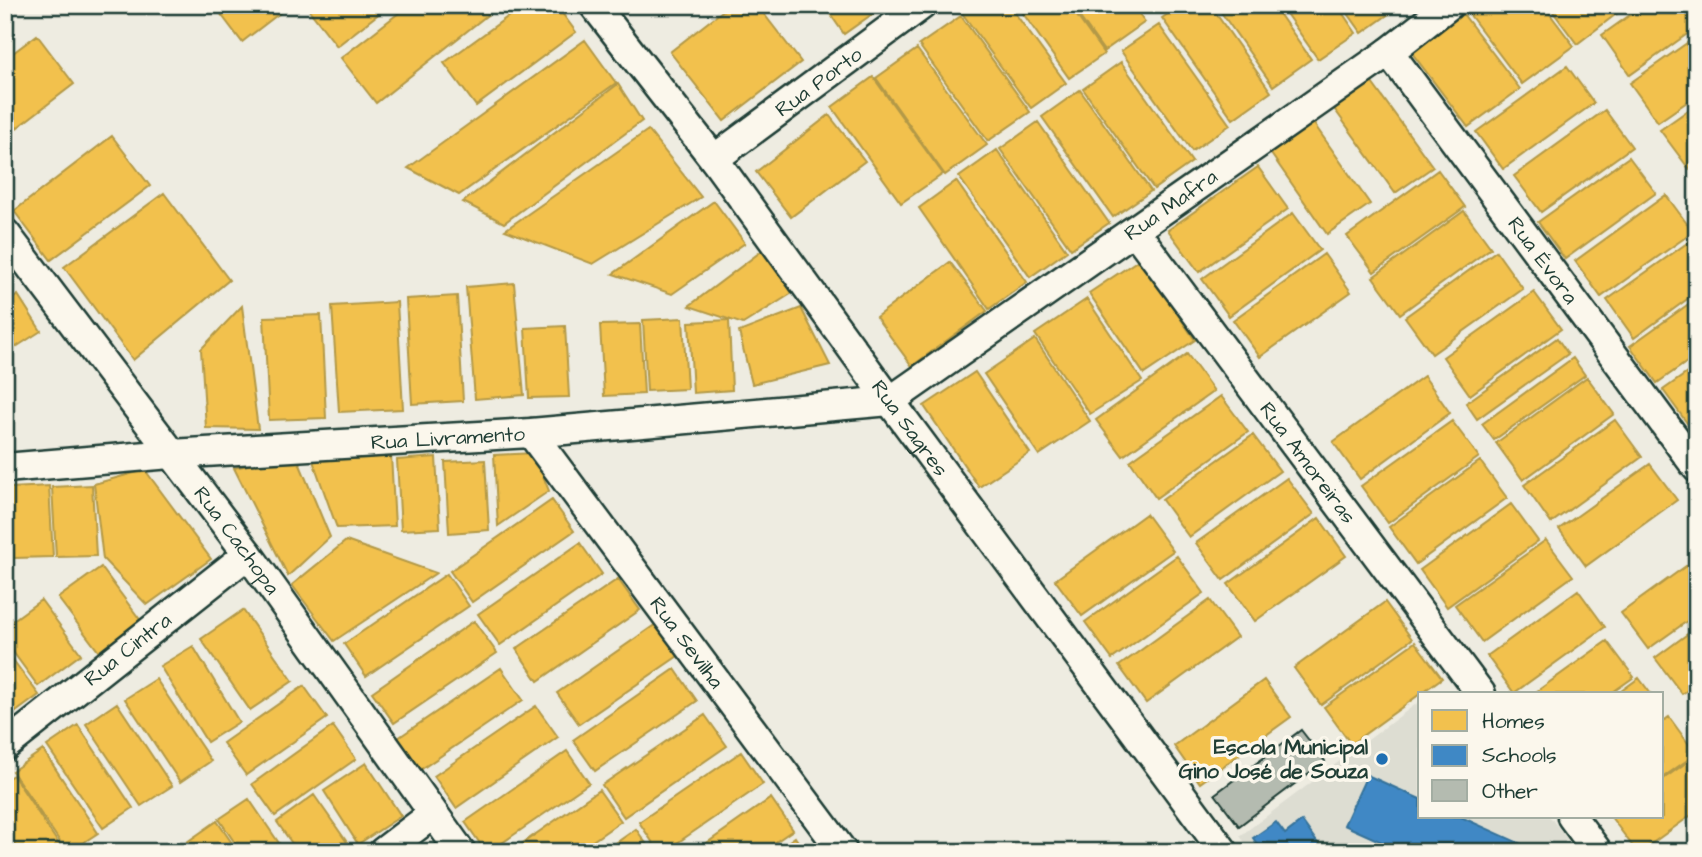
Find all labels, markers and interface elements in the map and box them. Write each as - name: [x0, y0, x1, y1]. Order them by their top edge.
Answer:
- street label: Rua Porto: [769, 40, 869, 124]
- street label: Rua Mafra: [1118, 162, 1223, 248]
- street label: Rua Évora: [1501, 211, 1585, 310]
- street label: Rua Sagres: [864, 374, 955, 482]
- street label: Rua Amoreiras: [1252, 396, 1363, 530]
- street label: Rua Livramento: [370, 419, 526, 457]
- street label: Rua Cachopa: [187, 480, 287, 601]
- street label: Rua Sevilha: [643, 591, 731, 695]
- street label: Rua Cintra: [78, 606, 178, 693]
- legend: [1418, 692, 1664, 818]
- text: Homes: [1482, 707, 1545, 736]
- place label: Escola Municipal Gino José de Souza: [1179, 733, 1369, 786]
- text: Schools: [1482, 741, 1557, 770]
- marker: Escola Municipal Gino José de Souza: [1374, 751, 1390, 767]
- text: Other: [1482, 777, 1538, 806]

